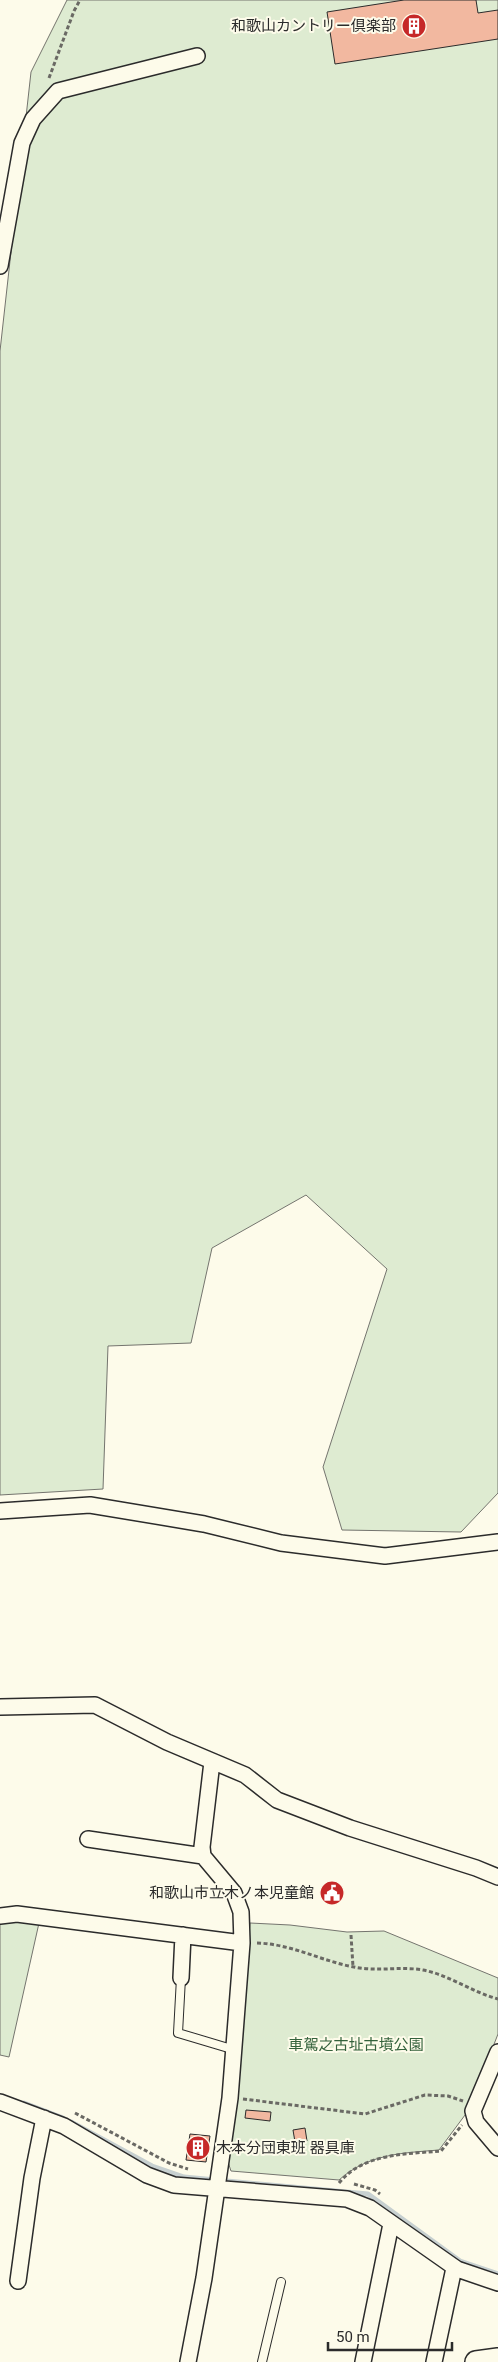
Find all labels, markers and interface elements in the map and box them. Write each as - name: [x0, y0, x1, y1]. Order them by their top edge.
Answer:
- building icon: 和歌山カントリー倶楽部: [401, 13, 427, 39]
- place label: 和歌山カントリー倶楽部: [231, 17, 396, 35]
- public building icon: 和歌山市立木ノ本児童館: [319, 1880, 345, 1906]
- place label: 和歌山市立木ノ本児童館: [149, 1884, 314, 1902]
- park label: 車駕之古址古墳公園: [288, 2036, 424, 2054]
- building icon: 木本分団東班 器具庫: [185, 2135, 211, 2161]
- place label: 木本分団東班 器具庫: [216, 2139, 355, 2157]
- scale bar: [328, 2320, 452, 2352]
- text: 50 m: [336, 2328, 370, 2346]

